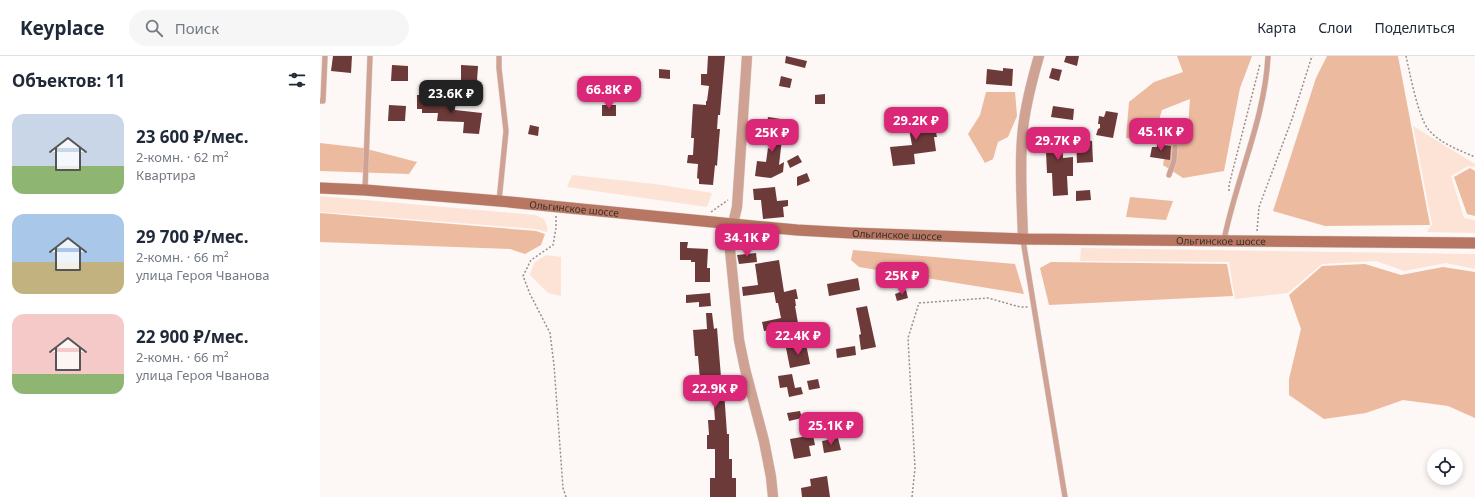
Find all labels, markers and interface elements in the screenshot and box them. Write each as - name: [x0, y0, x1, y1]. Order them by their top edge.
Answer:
- search box: [129, 10, 409, 46]
- text: Keyplace: [20, 15, 105, 41]
- icon: search: [143, 17, 165, 39]
- text: Поиск: [175, 18, 219, 38]
- text: Карта: [1257, 18, 1296, 37]
- text: Слои: [1318, 18, 1352, 37]
- text: Поделиться: [1374, 18, 1455, 37]
- text: Объектов: 11: [12, 69, 125, 92]
- icon: filters: [286, 69, 308, 91]
- pin: 66.8K ₽: [572, 76, 646, 110]
- pin: 23.6K ₽: [414, 80, 488, 114]
- text: 66.8K ₽: [586, 80, 632, 98]
- text: 23.6K ₽: [428, 84, 474, 102]
- pin: 29.2K ₽: [879, 107, 953, 141]
- text: 29.2K ₽: [893, 111, 939, 129]
- pin: 45.1K ₽: [1124, 118, 1198, 152]
- pin: 25K ₽: [744, 119, 800, 153]
- text: 45.1K ₽: [1138, 122, 1184, 140]
- text: 25K ₽: [755, 123, 789, 141]
- text: 23 600 ₽/мес.: [136, 125, 249, 148]
- pin: 29.7K ₽: [1021, 127, 1095, 161]
- icon: home: [44, 130, 92, 178]
- text: 29.7K ₽: [1035, 131, 1081, 149]
- text: 2-комн. · 62 m²: [136, 148, 229, 166]
- text: Квартира: [136, 166, 196, 184]
- street label: Ольгинское шоссе: [529, 197, 620, 220]
- pin: 34.1K ₽: [710, 224, 784, 258]
- text: 29 700 ₽/мес.: [136, 225, 249, 248]
- street label: Ольгинское шоссе: [852, 226, 943, 243]
- text: 34.1K ₽: [724, 228, 770, 246]
- icon: home: [44, 230, 92, 278]
- street label: Ольгинское шоссе: [1176, 233, 1266, 248]
- text: 2-комн. · 66 m²: [136, 248, 229, 266]
- pin: 25K ₽: [874, 262, 930, 296]
- text: улица Героя Чванова: [136, 266, 269, 284]
- text: 25K ₽: [885, 266, 919, 284]
- pin: 22.4K ₽: [761, 322, 835, 356]
- text: 22 900 ₽/мес.: [136, 325, 249, 348]
- text: 22.4K ₽: [775, 326, 821, 344]
- icon: home: [44, 330, 92, 378]
- text: 2-комн. · 66 m²: [136, 348, 229, 366]
- text: улица Героя Чванова: [136, 366, 269, 384]
- pin: 22.9K ₽: [678, 375, 752, 409]
- text: 22.9K ₽: [692, 379, 738, 397]
- pin: 25.1K ₽: [794, 412, 868, 446]
- text: 25.1K ₽: [808, 416, 854, 434]
- map controls: [1427, 449, 1463, 485]
- button: locate: [1427, 449, 1463, 485]

